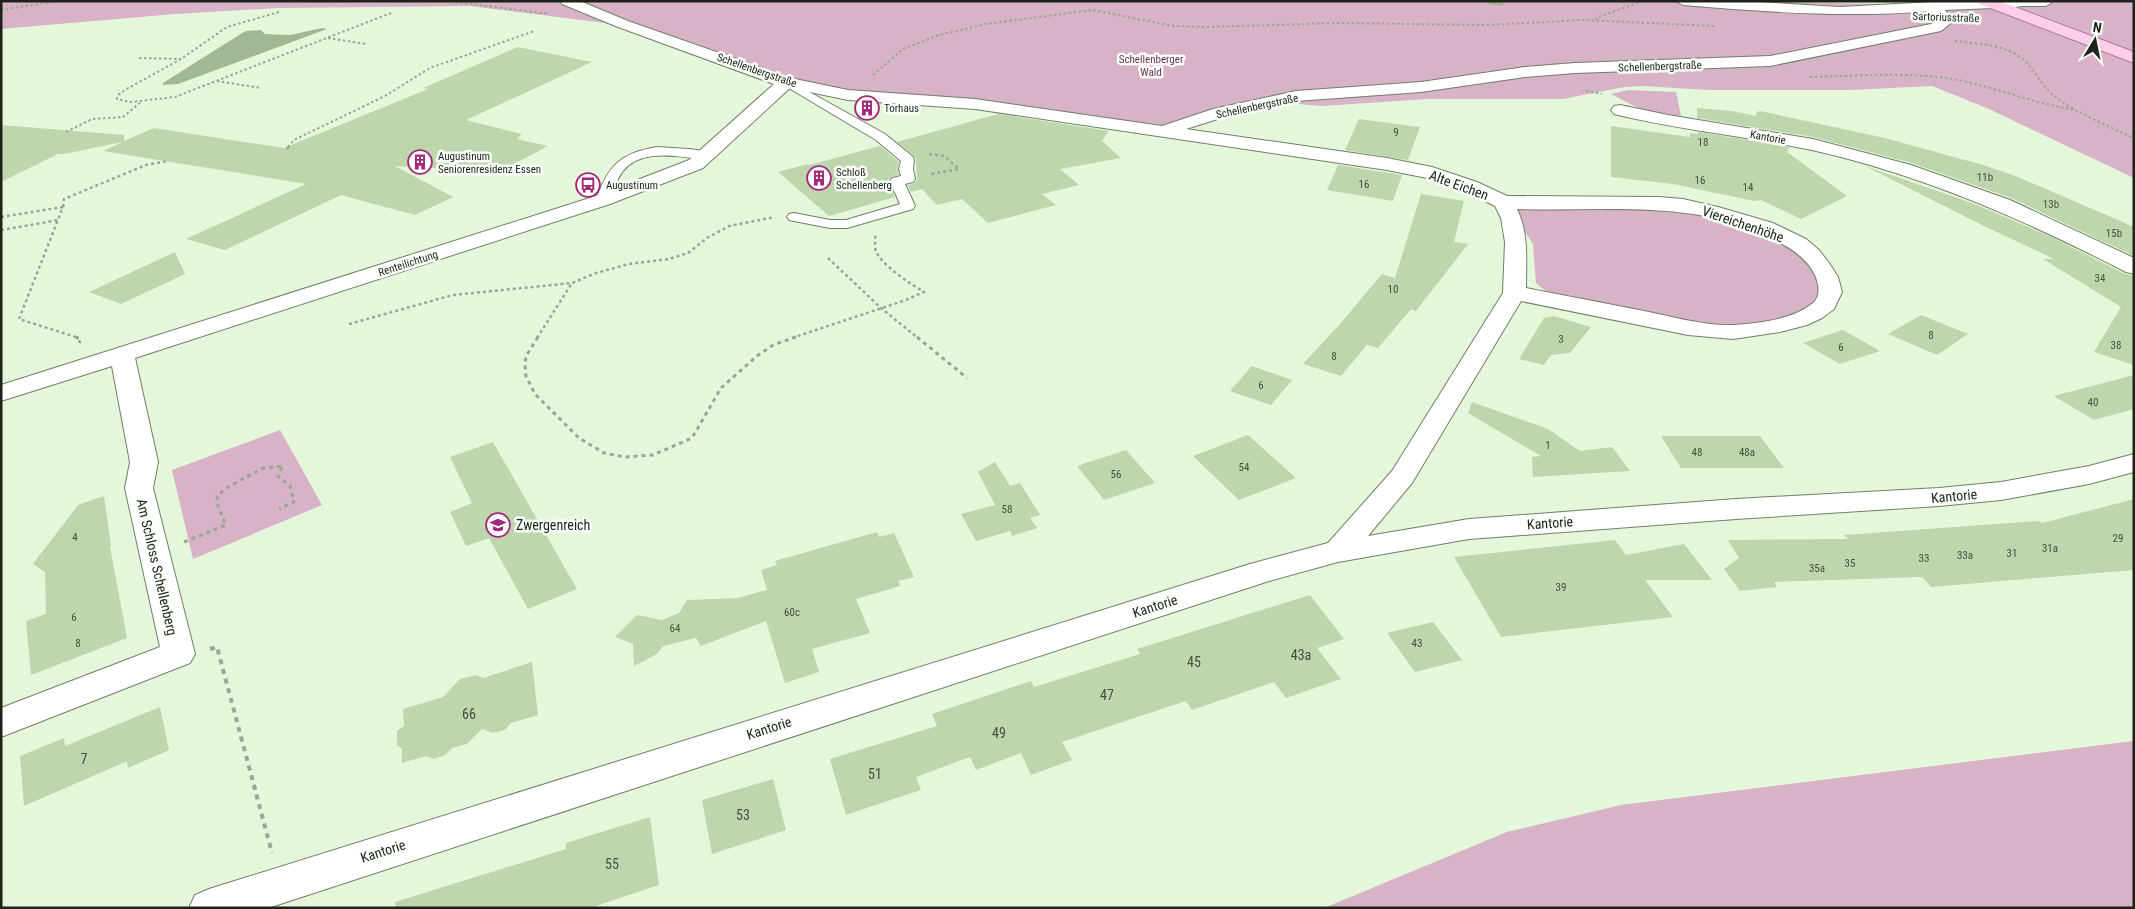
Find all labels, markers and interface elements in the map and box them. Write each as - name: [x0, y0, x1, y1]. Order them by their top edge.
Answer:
- street label: Sartoriusstraße: [1912, 10, 1980, 25]
- north arrow: [2070, 15, 2120, 65]
- text: N: [2092, 19, 2103, 36]
- street label: Schellenbergstraße: [715, 51, 798, 90]
- park label: Schellenberger Wald: [1119, 53, 1184, 79]
- street label: Schellenbergstraße: [1618, 59, 1702, 74]
- street label: Schellenbergstraße: [1215, 91, 1299, 122]
- building icon: Torhaus: [854, 95, 880, 121]
- place label: Torhaus: [884, 102, 919, 115]
- house number: 9: [1393, 126, 1399, 139]
- street label: Kantorie: [1749, 128, 1787, 147]
- house number: 18: [1698, 136, 1708, 149]
- building icon: Augustinum Seniorenresidenz Essen: [407, 149, 433, 175]
- place label: Augustinum Seniorenresidenz Essen: [438, 150, 541, 176]
- building icon: Schloß Schellenberg: [806, 165, 832, 191]
- place label: Schloß Schellenberg: [836, 166, 892, 192]
- street label: Alte Eichen: [1427, 167, 1491, 203]
- house number: 11b: [1977, 171, 1993, 184]
- bus stop icon: Augustinum: [575, 172, 601, 198]
- house number: 16: [1695, 174, 1705, 187]
- house number: 16: [1359, 178, 1369, 191]
- place label: Augustinum: [606, 179, 658, 192]
- house number: 14: [1743, 181, 1754, 194]
- house number: 13b: [2043, 198, 2059, 211]
- street label: Viereichenhöhe: [1700, 203, 1786, 246]
- house number: 15b: [2106, 227, 2122, 240]
- street label: Renteilichtung: [377, 248, 440, 279]
- house number: 34: [2095, 272, 2106, 285]
- house number: 10: [1388, 283, 1398, 296]
- house number: 8: [1928, 329, 1934, 342]
- house number: 3: [1558, 333, 1564, 346]
- house number: 38: [2111, 339, 2121, 352]
- house number: 6: [1838, 341, 1844, 354]
- house number: 8: [1331, 350, 1337, 363]
- house number: 6: [1258, 379, 1264, 392]
- house number: 40: [2088, 396, 2098, 409]
- house number: 1: [1545, 439, 1551, 452]
- house number: 48: [1692, 446, 1702, 459]
- house number: 48a: [1739, 446, 1755, 459]
- house number: 54: [1239, 461, 1250, 474]
- house number: 56: [1111, 468, 1121, 481]
- street label: Kantorie: [1930, 486, 1978, 506]
- street label: Am Schloss Schellenberg: [133, 497, 181, 637]
- house number: 58: [1002, 503, 1012, 516]
- school or university icon: Zwergenreich: [485, 512, 511, 538]
- street label: Kantorie: [1526, 513, 1574, 533]
- place label: Zwergenreich: [516, 517, 590, 533]
- house number: 4: [72, 531, 78, 544]
- house number: 29: [2113, 532, 2123, 545]
- house number: 31a: [2042, 542, 2058, 555]
- house number: 31: [2007, 547, 2017, 560]
- house number: 33a: [1957, 549, 1973, 562]
- house number: 33: [1919, 552, 1929, 565]
- house number: 35: [1845, 557, 1855, 570]
- house number: 35a: [1809, 562, 1825, 575]
- house number: 39: [1556, 581, 1566, 594]
- street label: Kantorie: [1131, 591, 1180, 621]
- house number: 60c: [784, 606, 800, 619]
- house number: 6: [71, 611, 77, 624]
- house number: 64: [670, 622, 681, 635]
- house number: 8: [75, 637, 81, 650]
- house number: 43: [1412, 637, 1422, 650]
- house number: 43a: [1291, 647, 1311, 663]
- house number: 45: [1187, 654, 1201, 670]
- house number: 47: [1100, 687, 1114, 703]
- house number: 66: [462, 706, 476, 722]
- street label: Kantorie: [745, 713, 794, 743]
- house number: 49: [992, 725, 1006, 741]
- house number: 7: [81, 751, 88, 767]
- house number: 51: [868, 766, 882, 782]
- house number: 53: [736, 807, 750, 823]
- street label: Kantorie: [359, 836, 408, 866]
- house number: 55: [605, 856, 619, 872]

